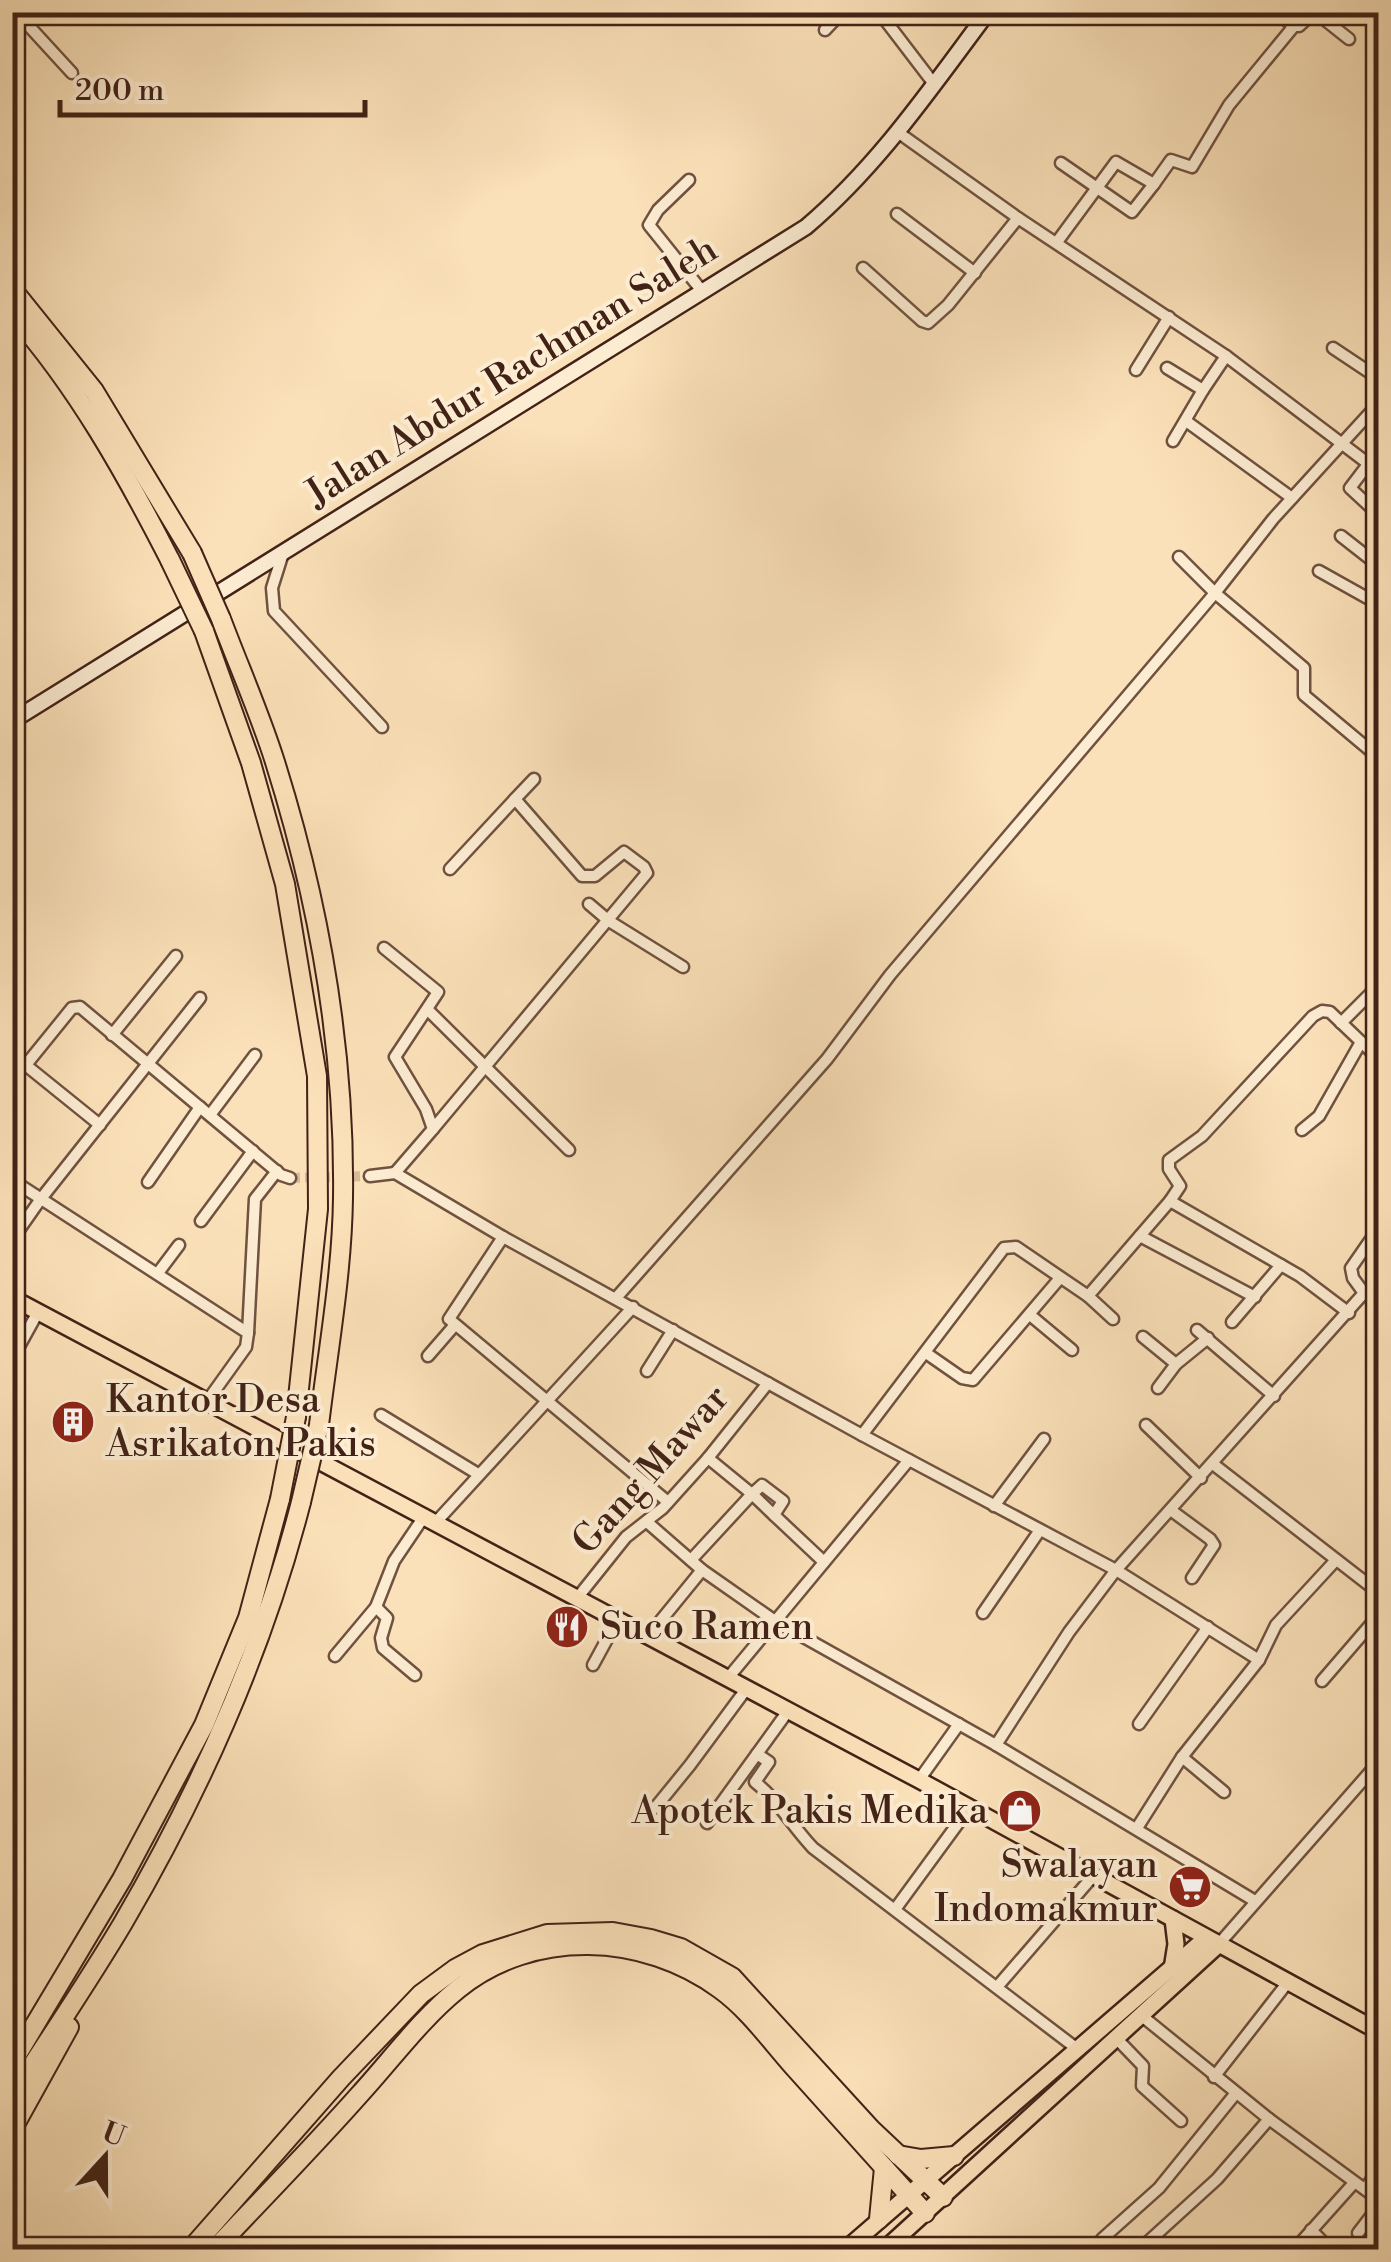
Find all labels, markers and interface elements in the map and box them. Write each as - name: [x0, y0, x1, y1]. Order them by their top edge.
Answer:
- scale bar: [60, 55, 365, 117]
- text: 200 m: [75, 72, 164, 110]
- street label: Jalan Abdur Rachman Saleh: [296, 226, 726, 519]
- street label: Gang Mawar: [563, 1375, 739, 1565]
- place label: Kantor Desa Asrikaton Pakis: [105, 1377, 376, 1468]
- building icon: Kantor Desa Asrikaton Pakis: [50, 1399, 96, 1445]
- restaurant icon: Suco Ramen: [544, 1604, 590, 1650]
- place label: Suco Ramen: [600, 1604, 813, 1651]
- place label: Apotek Pakis Medika: [631, 1788, 989, 1835]
- shop icon: Apotek Pakis Medika: [997, 1788, 1043, 1834]
- place label: Swalayan Indomakmur: [934, 1842, 1158, 1933]
- supermarket icon: Swalayan Indomakmur: [1167, 1864, 1213, 1910]
- north arrow: [55, 2107, 155, 2207]
- text: U: [97, 2115, 130, 2155]

